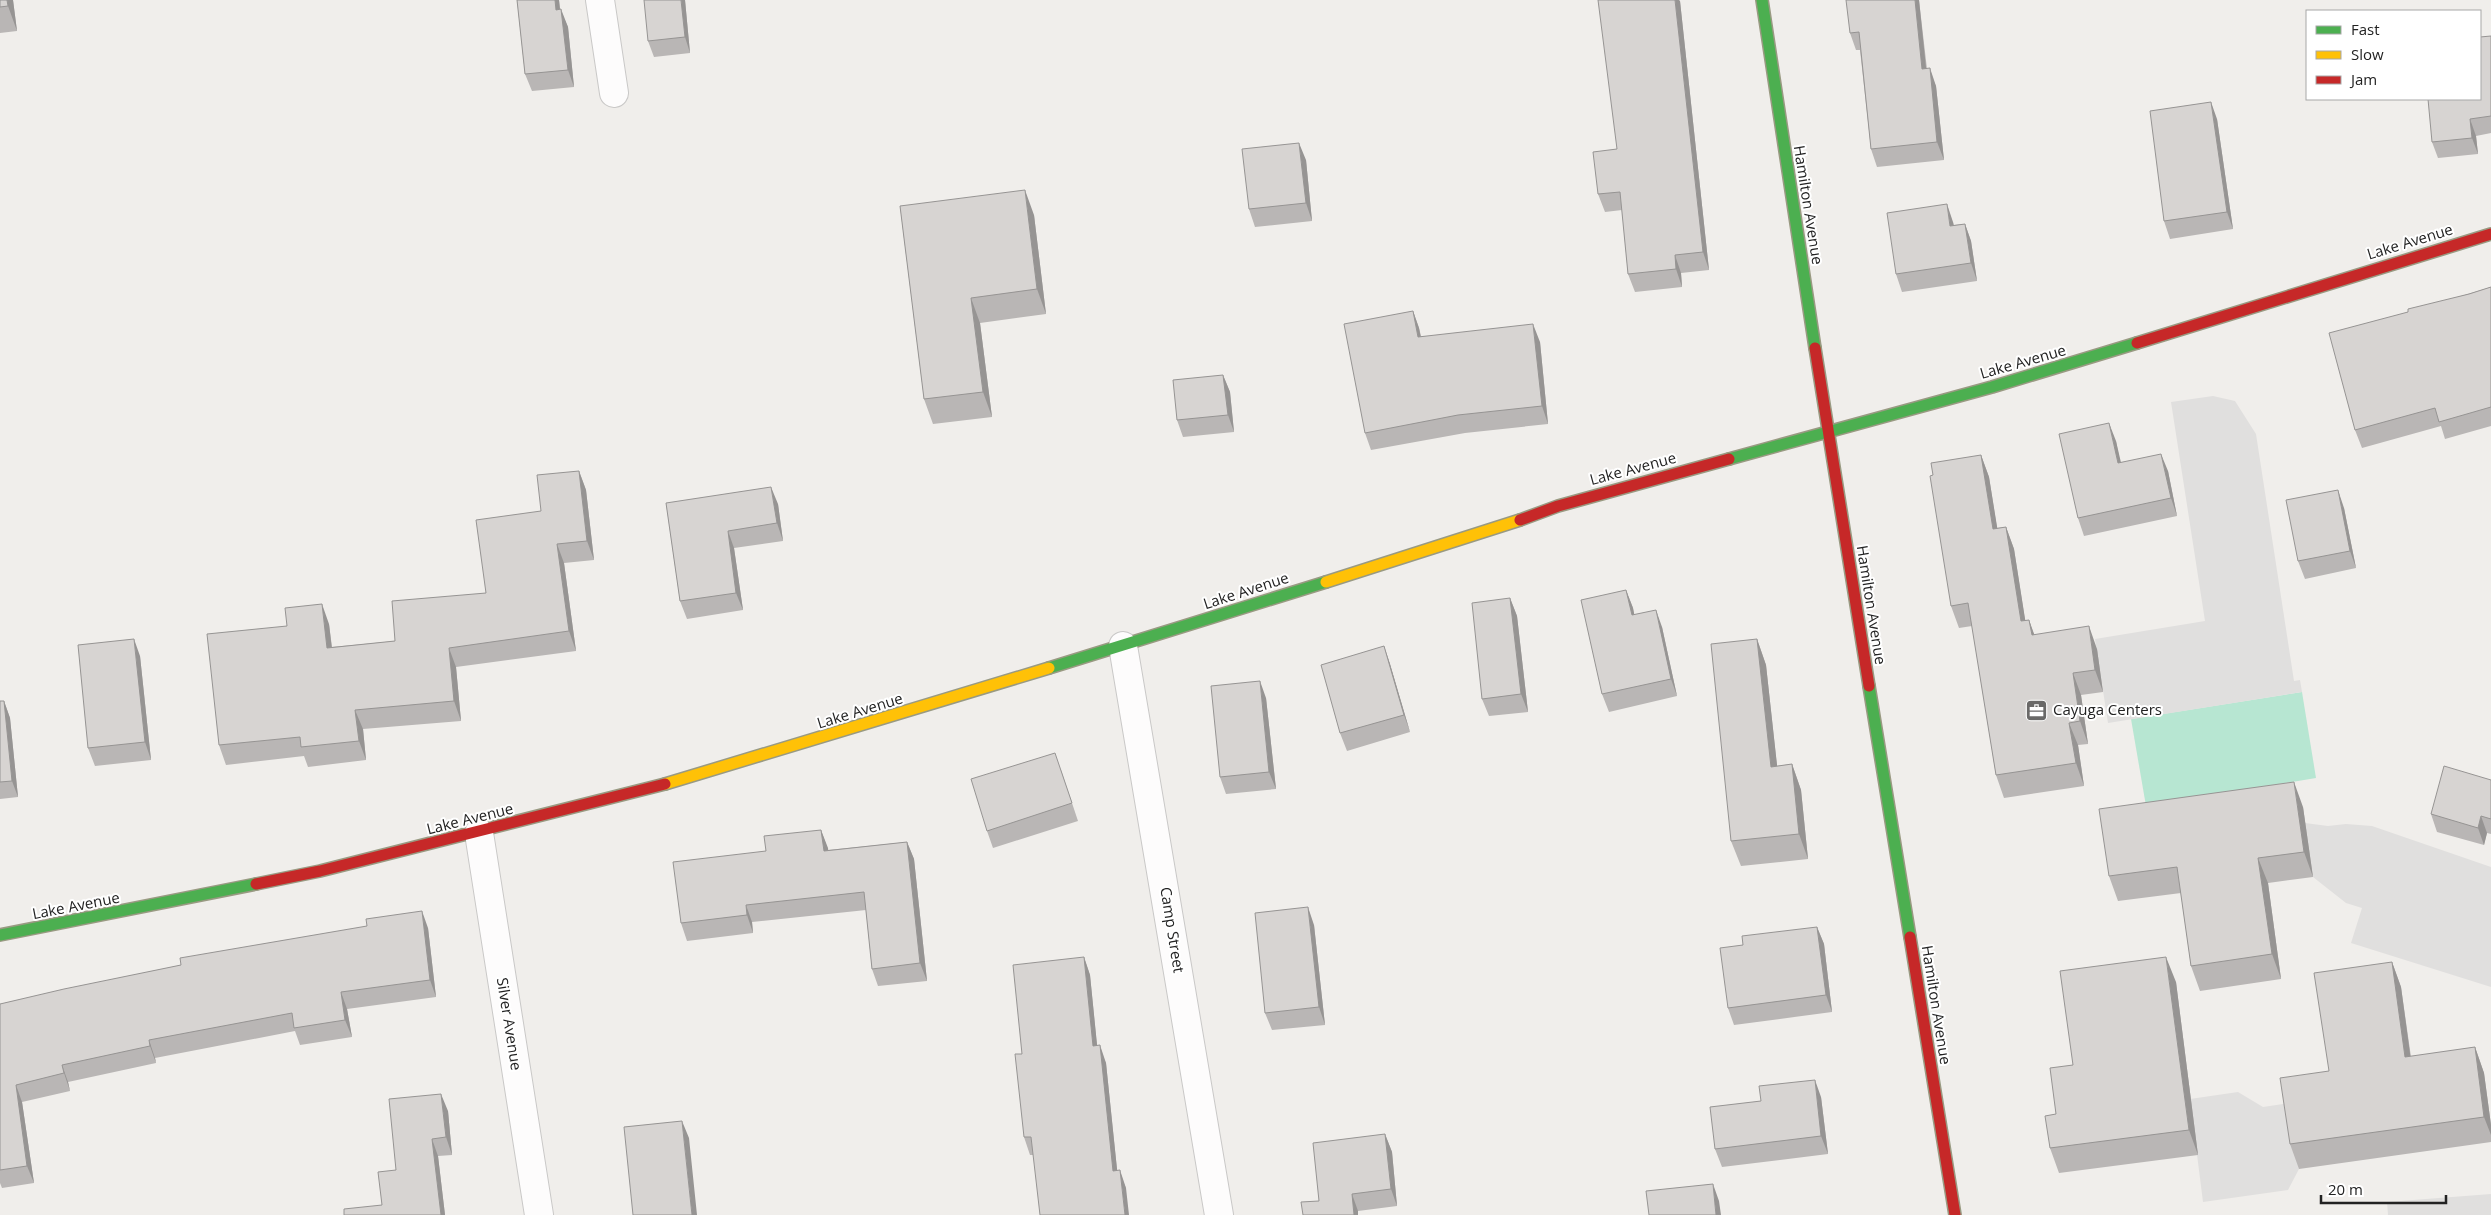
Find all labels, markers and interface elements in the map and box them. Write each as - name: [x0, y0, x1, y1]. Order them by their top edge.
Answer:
- legend: [2306, 10, 2481, 100]
- text: Fast: [2351, 19, 2380, 39]
- text: Slow: [2351, 44, 2384, 64]
- text: Jam: [2349, 69, 2377, 89]
- street label: Hamilton Avenue: [1790, 144, 1828, 266]
- street label: Lake Avenue: [2364, 219, 2455, 264]
- street label: Lake Avenue: [1977, 339, 2068, 383]
- street label: Lake Avenue: [1587, 447, 1678, 489]
- street label: Hamilton Avenue: [1853, 544, 1891, 666]
- street label: Lake Avenue: [1200, 567, 1291, 613]
- street label: Lake Avenue: [814, 688, 905, 733]
- office icon: Cayuga Centers: [2025, 698, 2049, 722]
- place label: Cayuga Centers: [2053, 699, 2162, 719]
- street label: Lake Avenue: [424, 798, 515, 838]
- street label: Camp Street: [1156, 885, 1190, 974]
- street label: Lake Avenue: [30, 887, 121, 923]
- street label: Hamilton Avenue: [1918, 944, 1956, 1066]
- street label: Silver Avenue: [493, 976, 527, 1072]
- scale bar: [2321, 1172, 2446, 1204]
- text: 20 m: [2328, 1179, 2363, 1199]

